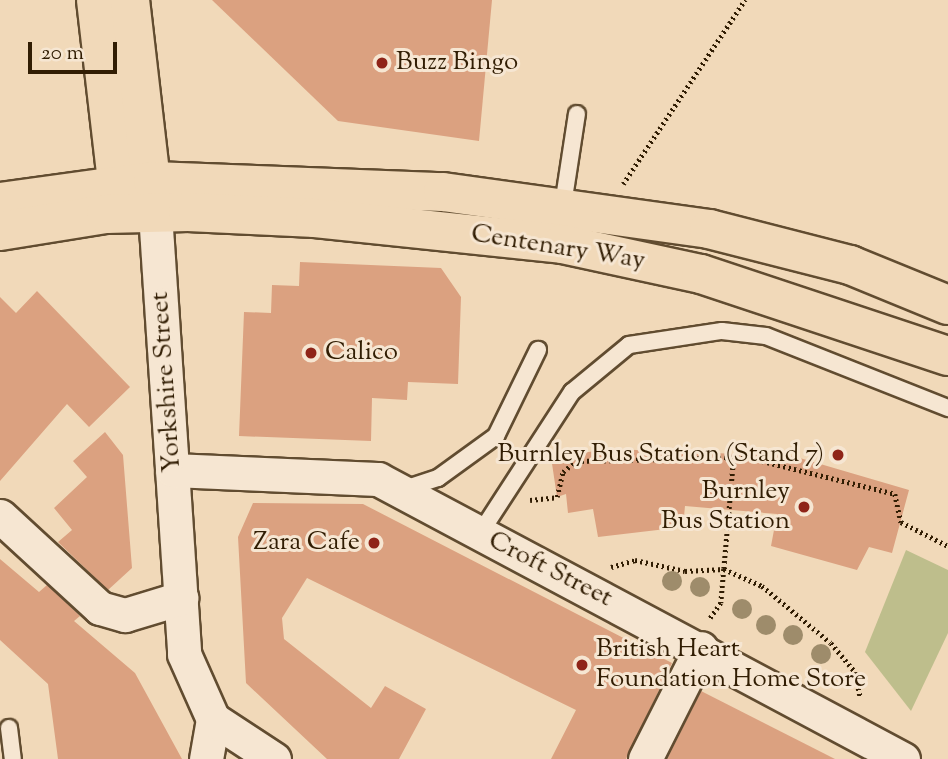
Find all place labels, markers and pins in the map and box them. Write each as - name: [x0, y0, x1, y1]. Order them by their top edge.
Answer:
- place label: Buzz Bingo: [396, 47, 518, 79]
- marker: Buzz Bingo: [374, 55, 390, 71]
- place label: Calico: [325, 337, 398, 369]
- marker: Calico: [303, 345, 319, 361]
- place label: Burnley Bus Station (Stand 7): [497, 439, 824, 471]
- marker: Burnley Bus Station (Stand 7): [830, 447, 846, 463]
- place label: Burnley Bus Station: [661, 476, 790, 538]
- marker: Burnley Bus Station: [796, 499, 812, 515]
- place label: Zara Cafe: [253, 527, 360, 559]
- marker: Zara Cafe: [366, 535, 382, 551]
- place label: British Heart Foundation Home Store: [596, 634, 866, 696]
- marker: British Heart Foundation Home Store: [574, 657, 590, 673]

